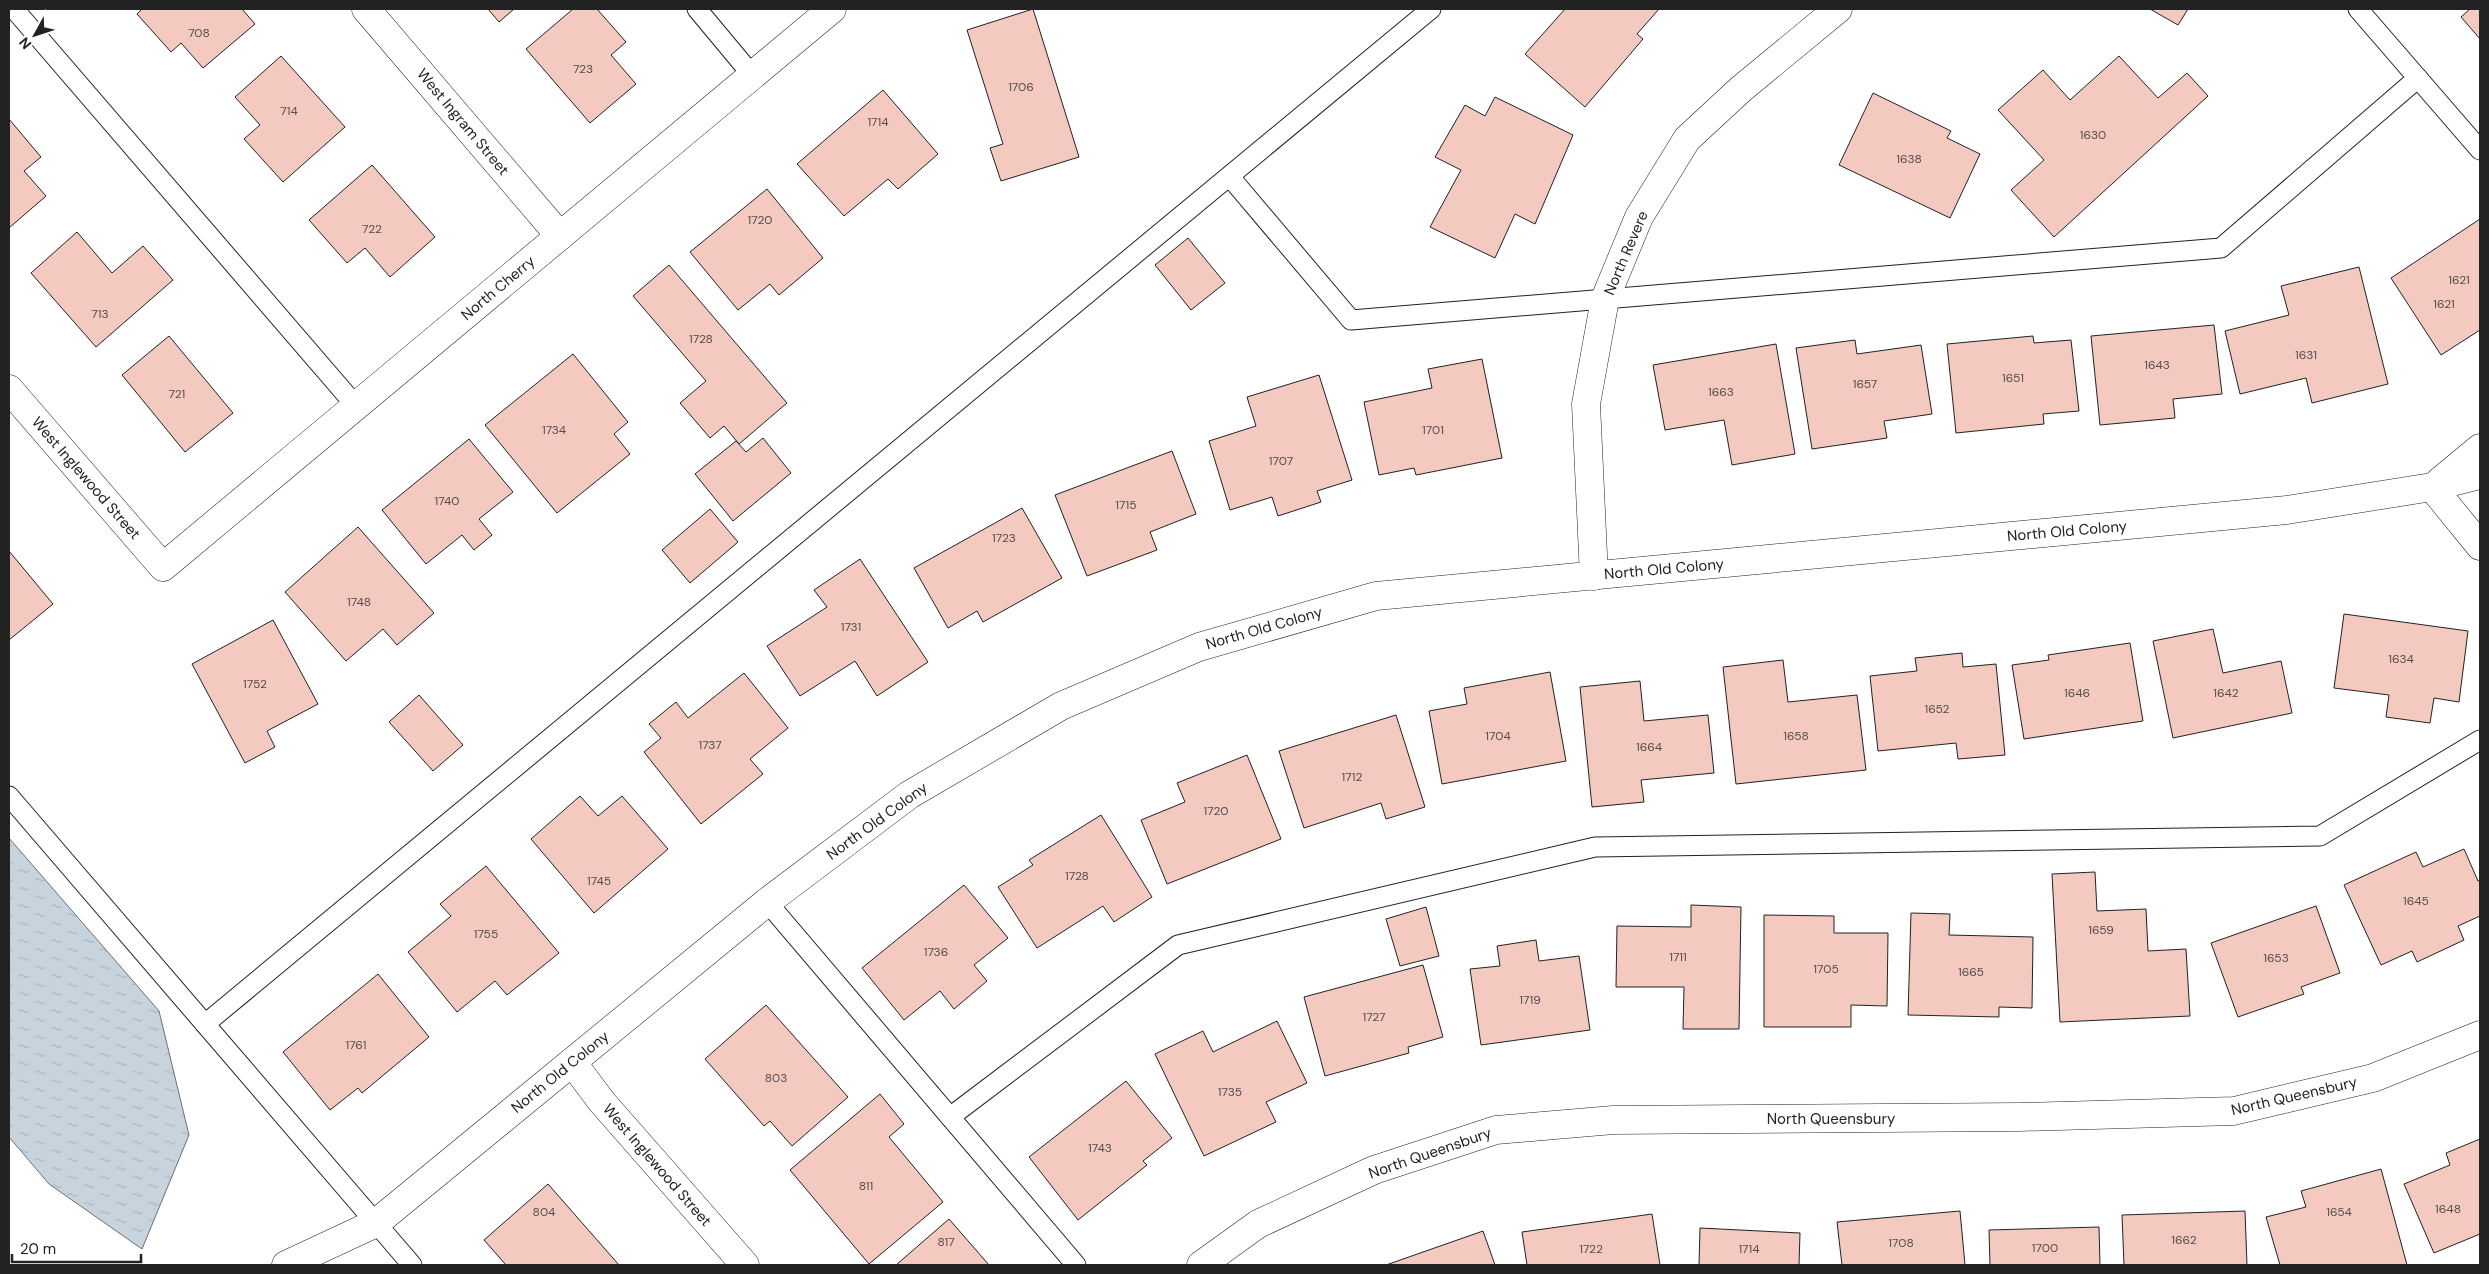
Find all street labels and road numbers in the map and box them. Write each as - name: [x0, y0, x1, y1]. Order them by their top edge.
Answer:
- street label: West Ingram Street: [412, 64, 514, 180]
- street label: North Revere: [1599, 208, 1653, 298]
- street label: North Cherry: [457, 251, 540, 325]
- street label: West Inglewood Street: [27, 412, 145, 544]
- street label: North Old Colony: [2006, 516, 2128, 546]
- street label: North Old Colony: [1603, 554, 1725, 584]
- street label: North Old Colony: [1203, 602, 1325, 654]
- street label: North Old Colony: [822, 777, 932, 864]
- street label: North Old Colony: [507, 1026, 614, 1118]
- street label: North Queensbury: [2229, 1072, 2360, 1120]
- street label: West Inglewood Street: [598, 1099, 716, 1231]
- street label: North Queensbury: [1767, 1109, 1896, 1129]
- street label: North Queensbury: [1366, 1122, 1495, 1183]

